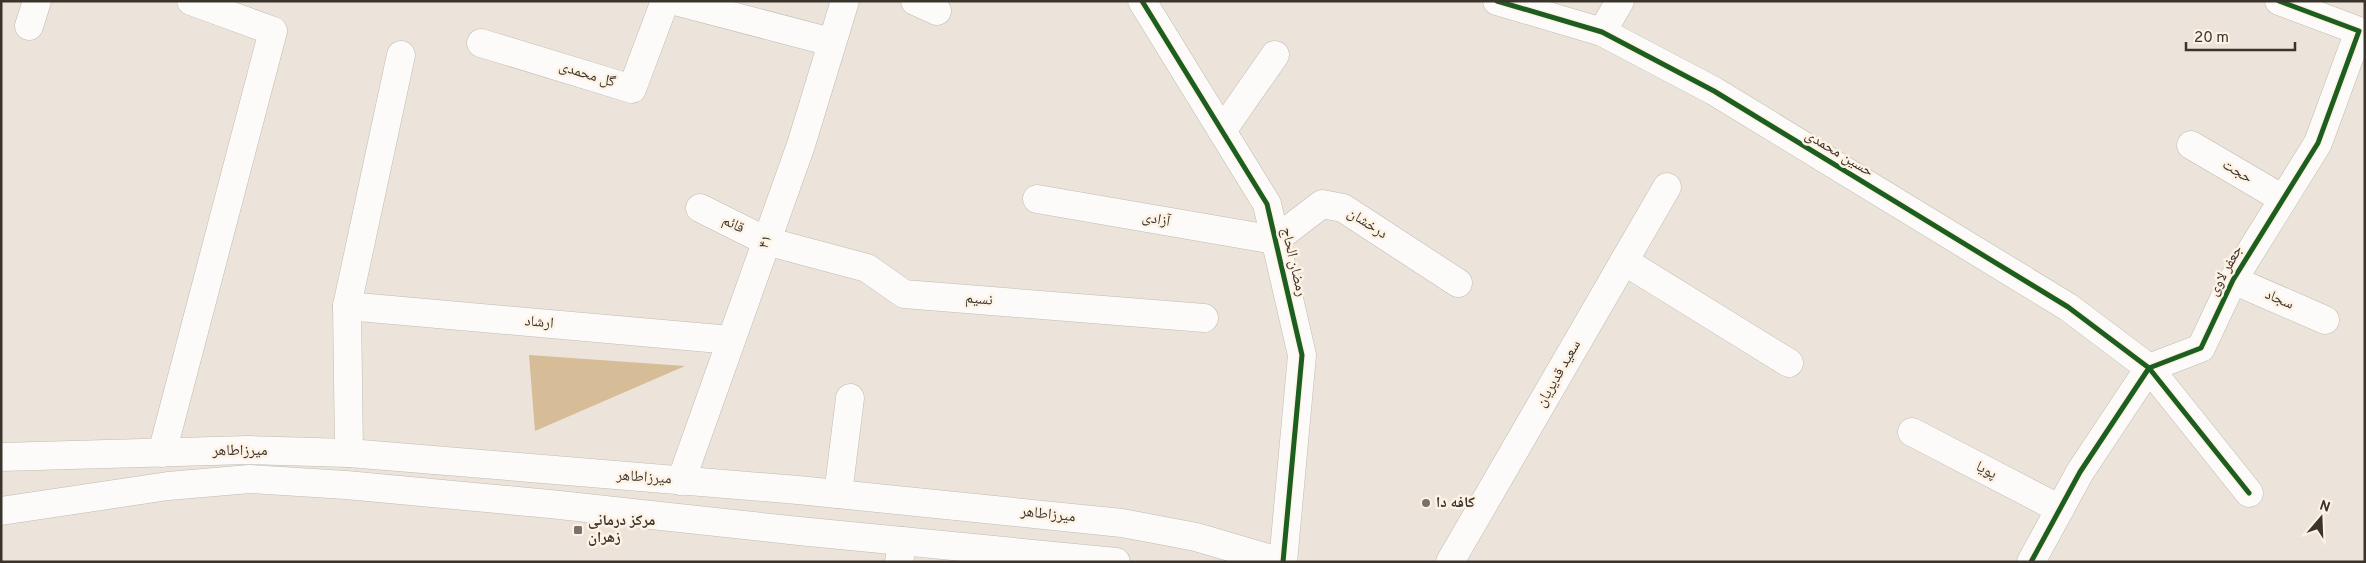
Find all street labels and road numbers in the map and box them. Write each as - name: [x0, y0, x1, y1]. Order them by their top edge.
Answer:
- street label: گل محمدی: [556, 57, 618, 93]
- street label: حسین محمدی: [1801, 126, 1877, 182]
- street label: حجت: [2218, 156, 2256, 189]
- street label: درخشان: [1343, 204, 1391, 244]
- street label: آزادی: [1140, 208, 1173, 232]
- street label: قائم: [719, 212, 747, 238]
- street label: رمضان الحاج: [1276, 226, 1310, 299]
- street label: ۴۱: [755, 232, 777, 252]
- street label: جعفر لاوی: [2204, 242, 2248, 300]
- street label: سجاد: [2262, 285, 2297, 315]
- street label: نسیم: [965, 289, 993, 311]
- street label: ارشاد: [524, 312, 554, 334]
- street label: سعید قدیریان: [1532, 337, 1586, 411]
- street label: میرزاطاهر: [211, 442, 268, 461]
- street label: پویا: [1972, 458, 2000, 484]
- street label: میرزاطاهر: [615, 467, 672, 489]
- street label: میرزاطاهر: [1019, 503, 1077, 527]

